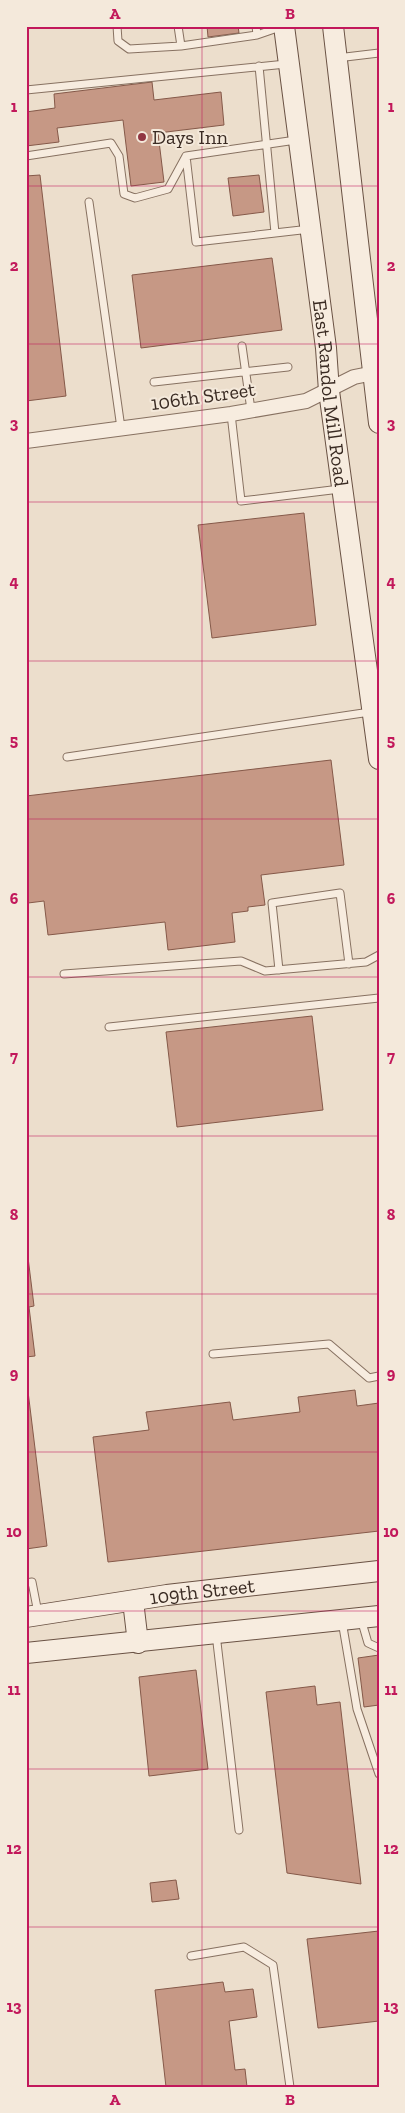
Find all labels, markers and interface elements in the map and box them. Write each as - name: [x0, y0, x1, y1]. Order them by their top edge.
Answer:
- text: A: [110, 4, 121, 23]
- text: B: [285, 4, 295, 23]
- text: 1: [11, 97, 18, 116]
- text: 1: [388, 97, 395, 116]
- place label: Days Inn: [152, 125, 228, 149]
- marker: Days Inn: [136, 131, 148, 143]
- text: 2: [10, 256, 19, 275]
- text: 2: [387, 256, 396, 275]
- street label: East Randol Mill Road: [308, 298, 354, 488]
- street label: 106th Street: [149, 377, 257, 415]
- text: 3: [10, 414, 19, 433]
- text: 3: [387, 414, 396, 433]
- text: 4: [9, 572, 19, 591]
- text: 4: [386, 572, 396, 591]
- text: 5: [10, 731, 18, 750]
- text: 5: [387, 731, 395, 750]
- text: 6: [10, 889, 19, 908]
- text: 6: [387, 889, 396, 908]
- text: 7: [10, 1047, 18, 1066]
- text: 7: [387, 1047, 395, 1066]
- text: 8: [10, 1205, 19, 1224]
- text: 8: [387, 1205, 396, 1224]
- text: 9: [10, 1364, 19, 1383]
- text: 9: [387, 1364, 396, 1383]
- text: 10: [6, 1522, 22, 1541]
- text: 10: [383, 1522, 399, 1541]
- street label: 109th Street: [148, 1573, 256, 1610]
- text: 11: [8, 1680, 21, 1699]
- text: 11: [385, 1680, 398, 1699]
- text: 12: [6, 1839, 22, 1858]
- text: 12: [383, 1839, 399, 1858]
- text: 13: [7, 1997, 22, 2016]
- text: 13: [384, 1997, 399, 2016]
- text: A: [110, 2090, 121, 2109]
- text: B: [285, 2090, 295, 2109]

